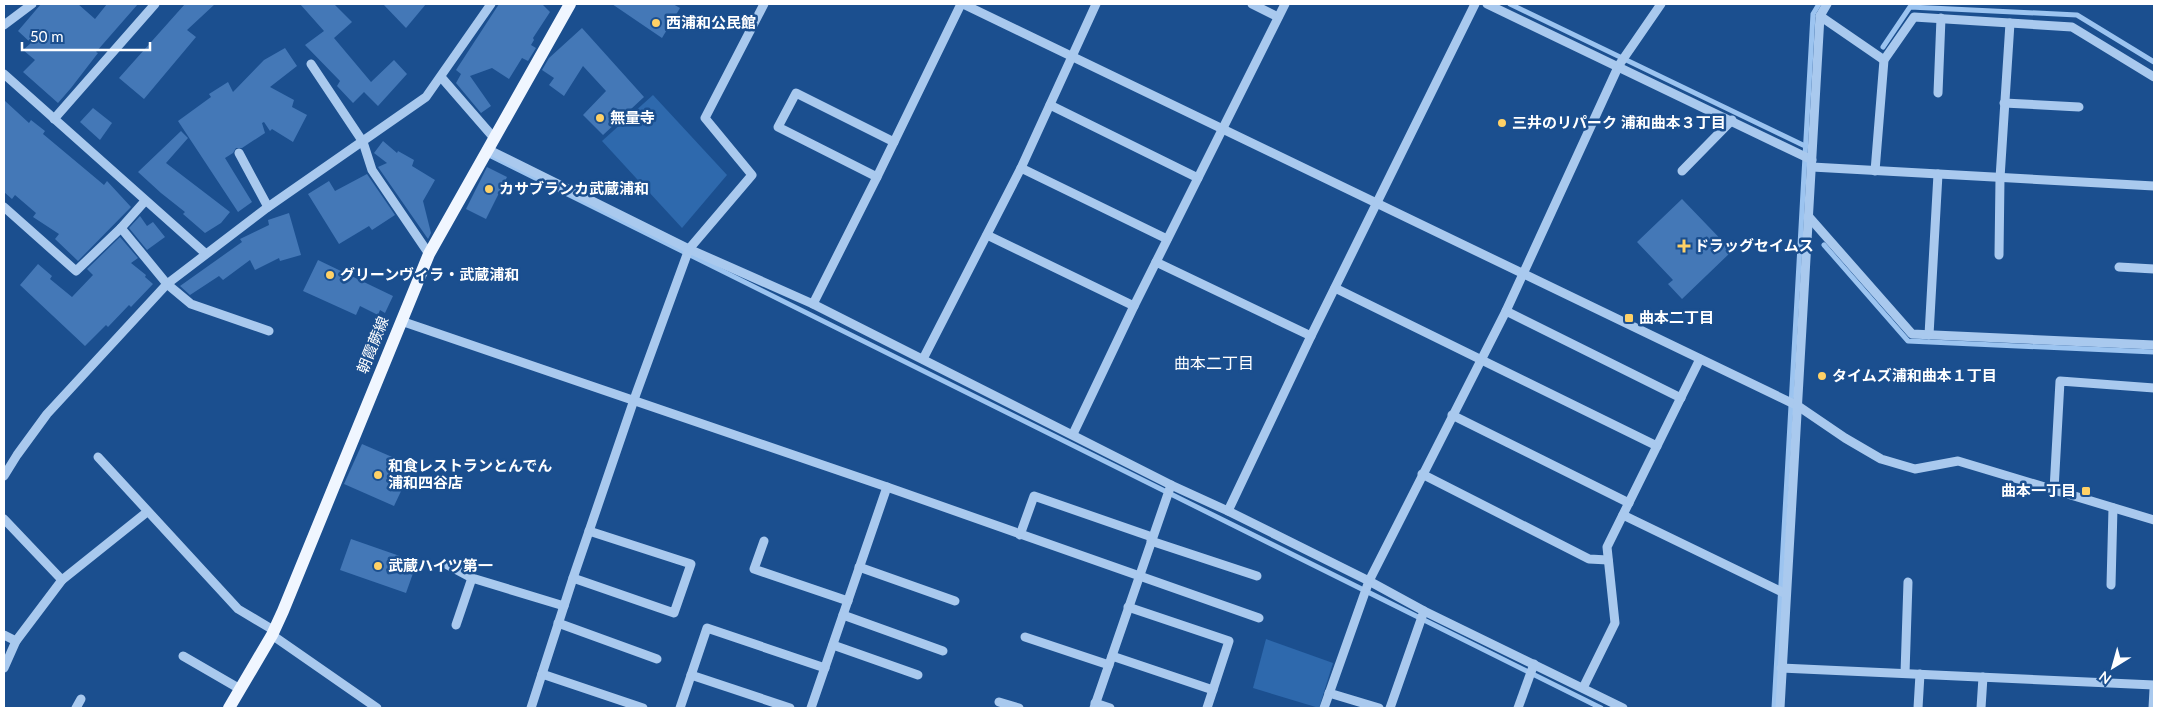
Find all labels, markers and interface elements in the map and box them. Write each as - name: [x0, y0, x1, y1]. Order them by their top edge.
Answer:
- place label: 西浦和公民館: [666, 13, 756, 31]
- marker: 西浦和公民館: [650, 17, 662, 29]
- scale bar: [22, 20, 150, 52]
- text: 50 m: [30, 27, 64, 45]
- place label: 無量寺: [610, 108, 655, 126]
- marker: 無量寺: [594, 112, 606, 124]
- place label: 三井のリパーク 浦和曲本３丁目: [1512, 113, 1726, 131]
- marker: 三井のリパーク 浦和曲本３丁目: [1496, 117, 1508, 129]
- place label: カサブランカ武蔵浦和: [499, 179, 649, 197]
- marker: カサブランカ武蔵浦和: [483, 183, 495, 195]
- place label: ドラッグセイムス: [1694, 236, 1814, 254]
- marker: ドラッグセイムス: [1678, 240, 1690, 252]
- place label: グリーンヴィラ・武蔵浦和: [340, 265, 519, 283]
- marker: グリーンヴィラ・武蔵浦和: [324, 269, 336, 281]
- place label: 曲本二丁目: [1639, 308, 1714, 326]
- marker: 曲本二丁目: [1623, 312, 1635, 324]
- street label: 朝霞蕨線: [352, 313, 392, 376]
- district label: 曲本二丁目: [1174, 353, 1254, 372]
- place label: タイムズ浦和曲本１丁目: [1832, 366, 1997, 384]
- marker: タイムズ浦和曲本１丁目: [1816, 370, 1828, 382]
- place label: 和食レストランとんでん 浦和四谷店: [388, 456, 552, 491]
- marker: 和食レストランとんでん 浦和四谷店: [372, 469, 384, 481]
- place label: 曲本一丁目: [2001, 481, 2076, 499]
- marker: 曲本一丁目: [2080, 485, 2092, 497]
- place label: 武蔵ハイツ第一: [388, 556, 493, 574]
- marker: 武蔵ハイツ第一: [372, 560, 384, 572]
- north arrow: [2088, 642, 2138, 692]
- text: N: [2095, 668, 2114, 688]

